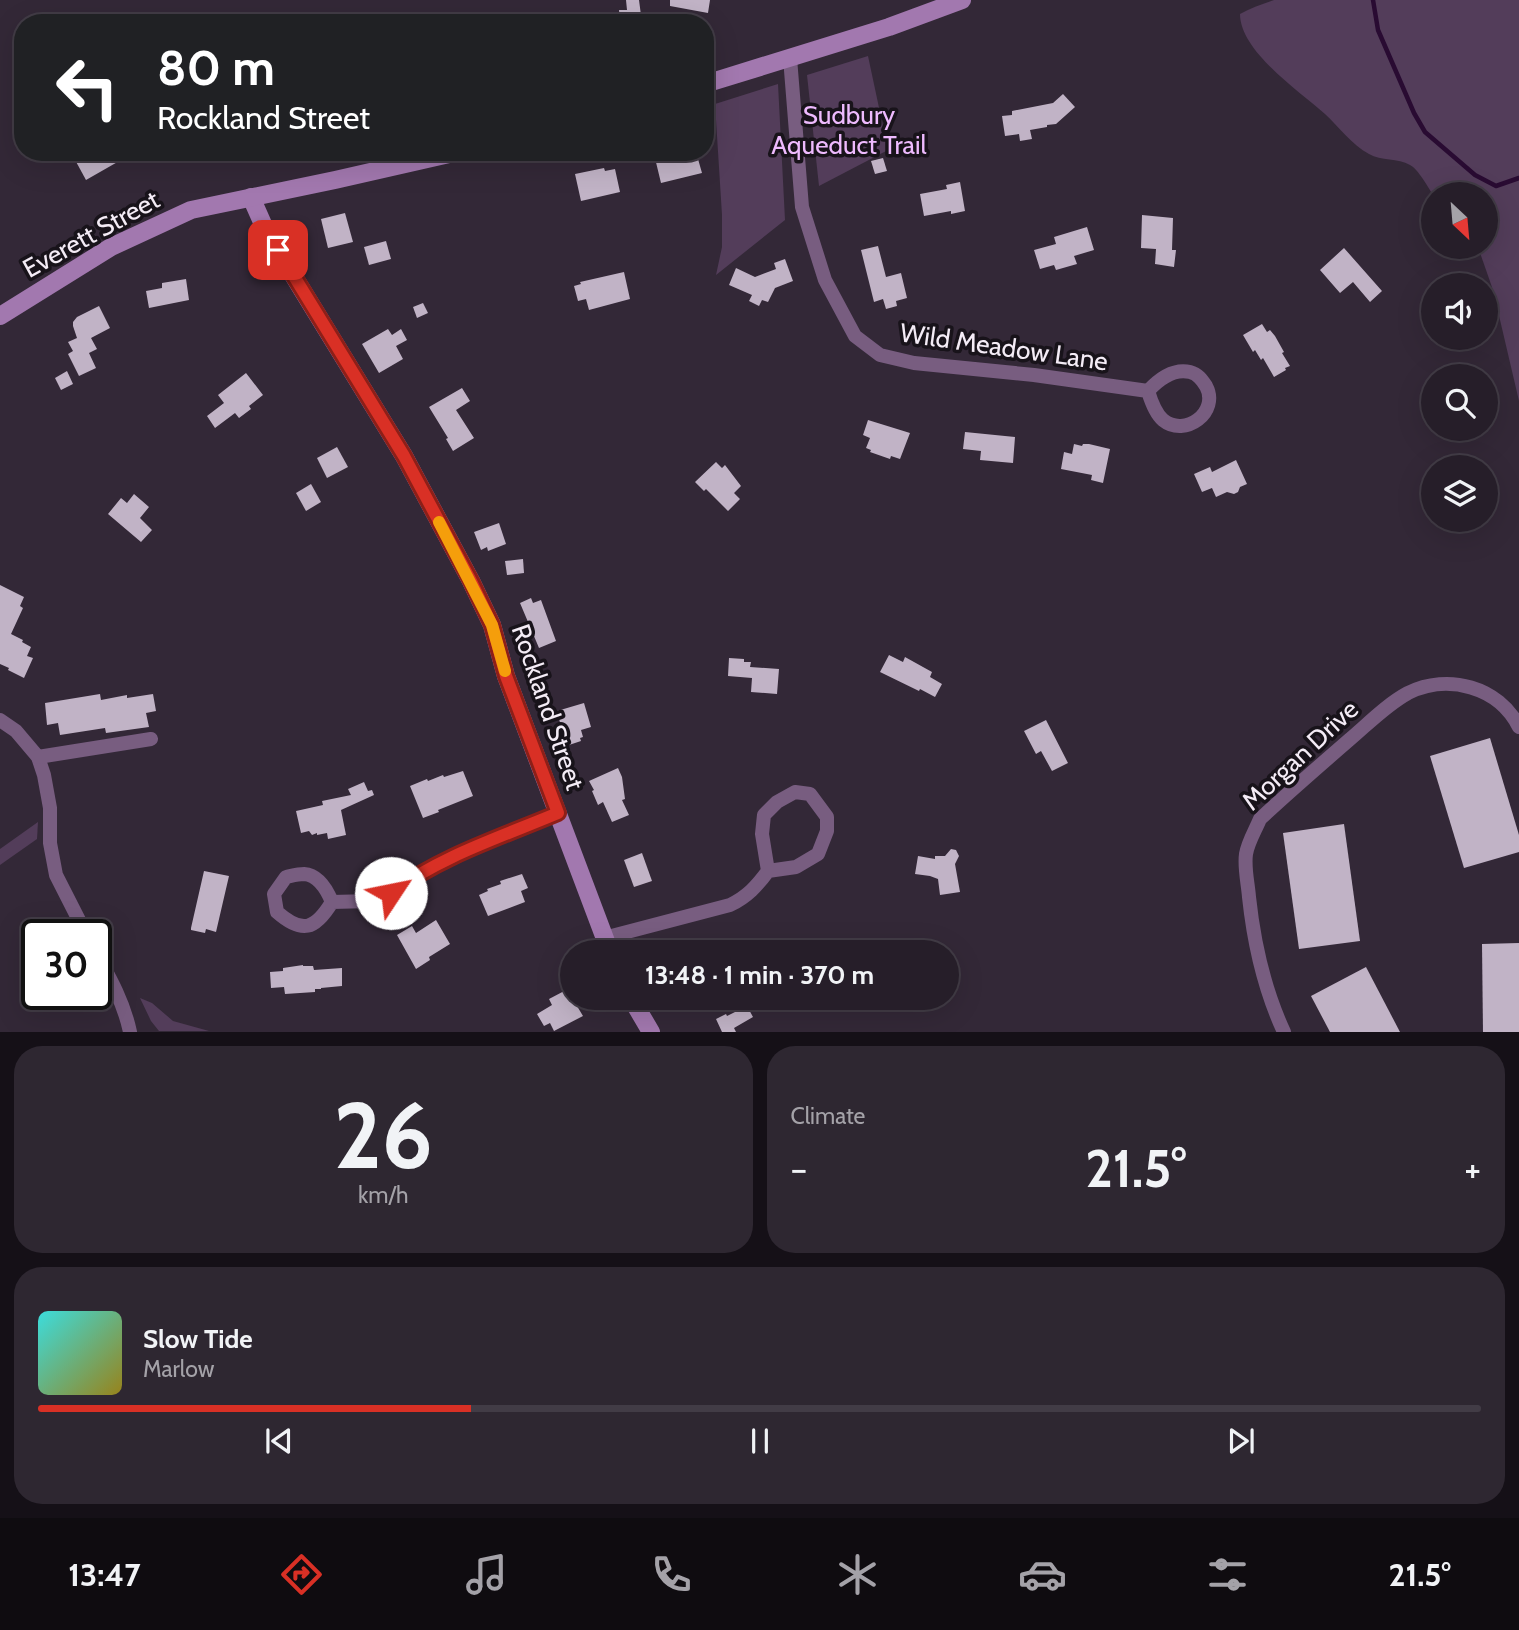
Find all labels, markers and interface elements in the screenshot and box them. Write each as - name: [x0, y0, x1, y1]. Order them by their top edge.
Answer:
- text: 80 m: [157, 38, 275, 97]
- icon: left: [42, 42, 133, 133]
- text: Rockland Street: [157, 98, 370, 137]
- park label: Sudbury Aqueduct Trail: [771, 99, 927, 161]
- north arrow: [1421, 182, 1498, 259]
- map controls: [1421, 182, 1498, 532]
- street label: Everett Street: [17, 183, 165, 285]
- pin: [248, 220, 308, 280]
- icon: arrive: [259, 231, 297, 269]
- button: sound: [1421, 273, 1498, 350]
- street label: Wild Meadow Lane: [898, 317, 1110, 377]
- button: search: [1421, 364, 1498, 441]
- button: layers: [1421, 455, 1498, 532]
- street label: Rockland Street: [505, 620, 591, 794]
- street label: Morgan Drive: [1235, 693, 1365, 817]
- position arrow: [354, 856, 428, 930]
- speed limit sign: 30: [21, 919, 112, 1010]
- text: 13:48 · 1 min · 370 m: [645, 959, 874, 991]
- text: 26: [334, 1080, 433, 1191]
- text: Climate: [791, 1102, 865, 1130]
- text: 21.5°: [1085, 1137, 1186, 1200]
- text: −: [791, 1145, 807, 1192]
- text: +: [1464, 1145, 1481, 1192]
- text: km/h: [358, 1181, 408, 1209]
- text: Slow Tide: [143, 1323, 253, 1355]
- text: Marlow: [143, 1355, 214, 1383]
- icon: previous: [260, 1422, 298, 1460]
- icon: pause: [741, 1422, 779, 1460]
- icon: next: [1222, 1422, 1260, 1460]
- icon: directions: [277, 1550, 326, 1599]
- icon: music: [462, 1550, 511, 1599]
- icon: phone: [647, 1550, 696, 1599]
- icon: climate: [833, 1550, 882, 1599]
- icon: car: [1018, 1550, 1067, 1599]
- icon: filters: [1203, 1550, 1252, 1599]
- text: 13:47: [68, 1555, 141, 1594]
- text: 21.5°: [1388, 1555, 1451, 1594]

